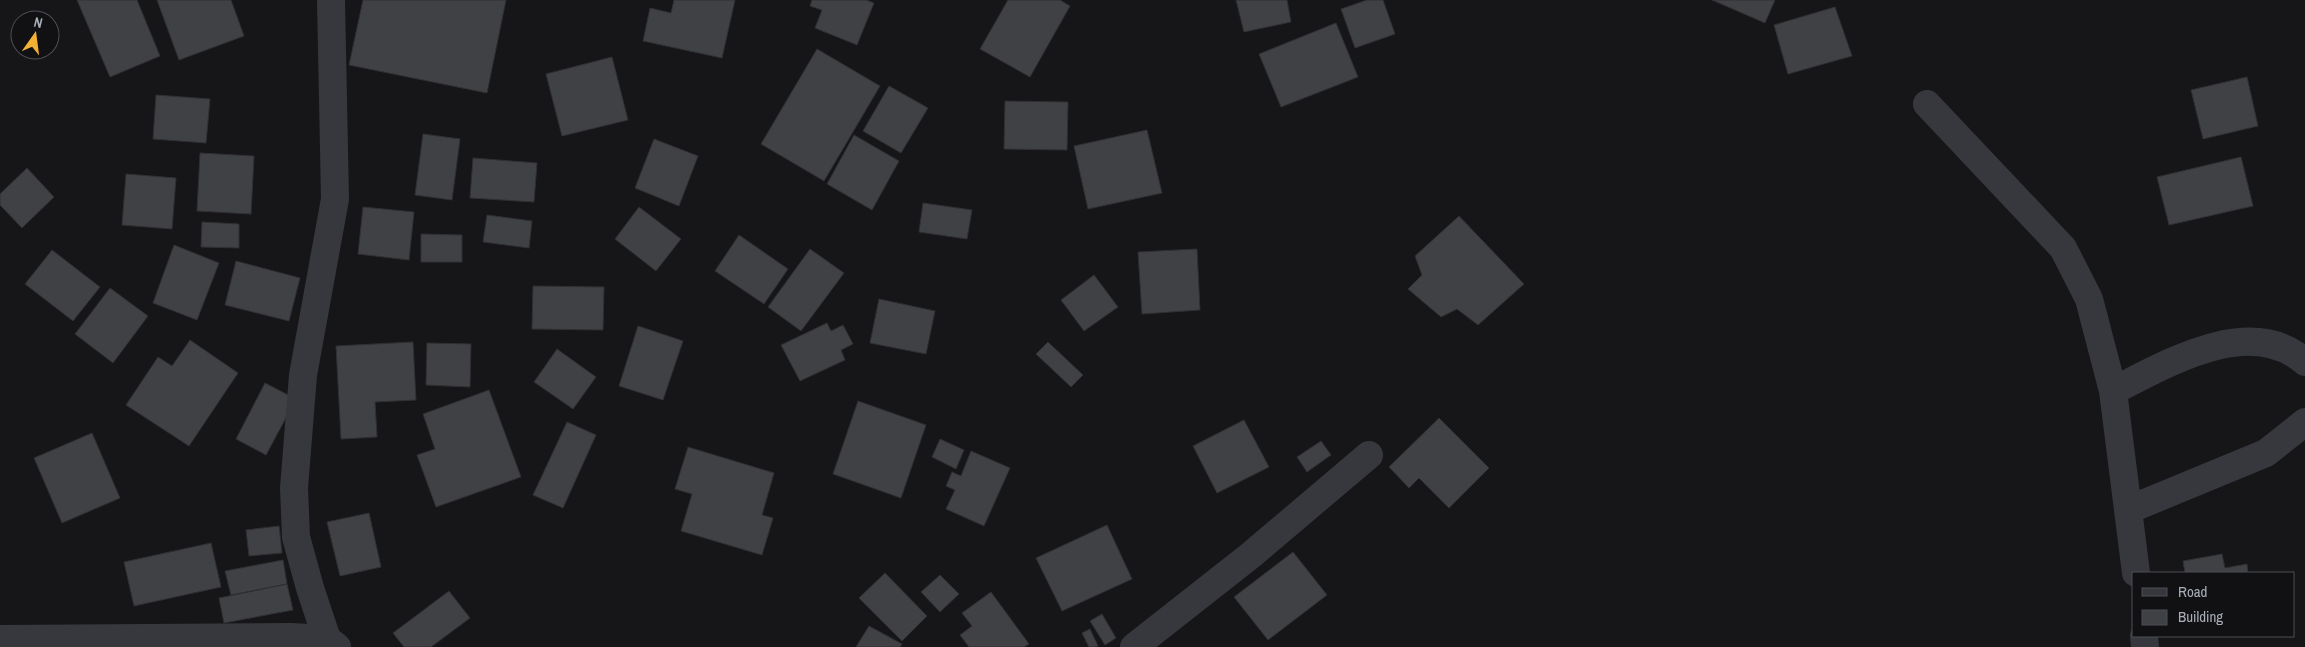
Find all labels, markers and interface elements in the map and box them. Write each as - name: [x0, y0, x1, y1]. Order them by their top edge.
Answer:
- north arrow: [10, 10, 60, 60]
- text: N: [32, 13, 44, 32]
- legend: [2132, 572, 2295, 637]
- text: Road: [2178, 581, 2207, 602]
- text: Building: [2178, 606, 2223, 627]

